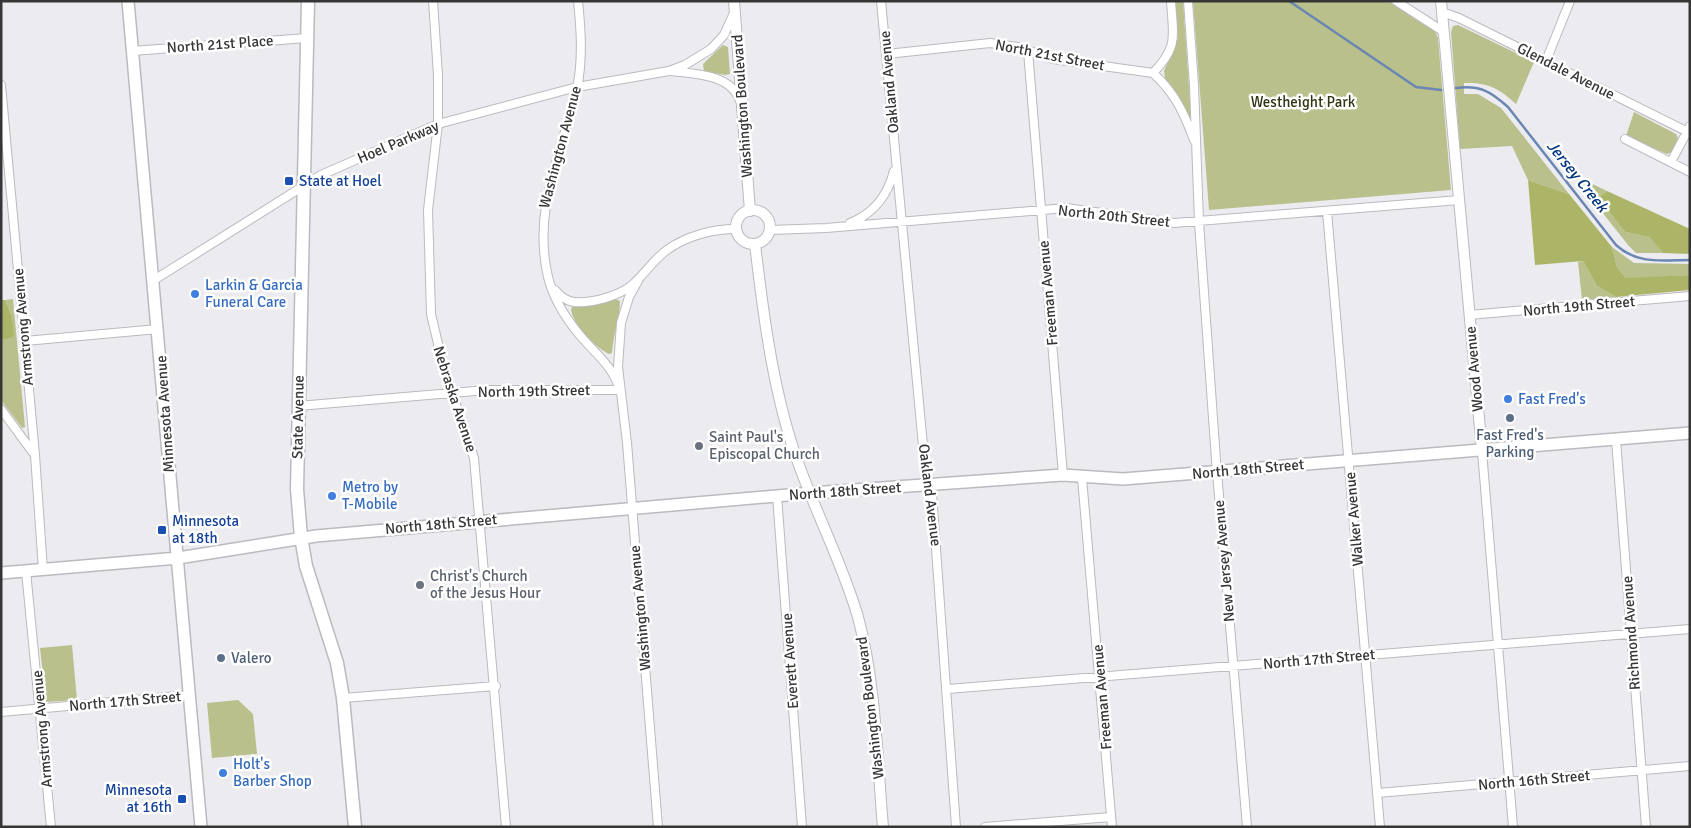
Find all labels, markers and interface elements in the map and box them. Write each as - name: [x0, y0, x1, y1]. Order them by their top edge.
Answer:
- street label: Oakland Avenue: [876, 30, 902, 134]
- street label: North 21st Place: [166, 31, 274, 57]
- street label: Washington Boulevard: [728, 34, 756, 178]
- street label: North 21st Street: [994, 36, 1106, 74]
- street label: Glendale Avenue: [1514, 39, 1618, 103]
- street label: Washington Avenue: [535, 84, 585, 210]
- park label: Westheight Park: [1251, 93, 1356, 111]
- street label: Hoel Parkway: [354, 117, 442, 167]
- water label: Jersey Creek: [1542, 137, 1613, 218]
- place label: State at Hoel: [299, 172, 382, 190]
- marker: State at Hoel: [283, 175, 295, 187]
- street label: North 20th Street: [1057, 201, 1171, 231]
- street label: Freeman Avenue: [1034, 240, 1062, 346]
- street label: Armstrong Avenue: [9, 268, 37, 386]
- place label: Larkin & Garcia Funeral Care: [205, 276, 303, 311]
- marker: Larkin & Garcia Funeral Care: [189, 288, 201, 300]
- street label: North 19th Street: [1522, 292, 1636, 320]
- street label: Wood Avenue: [1461, 325, 1487, 413]
- street label: Nebraska Avenue: [429, 344, 481, 454]
- street label: Minnesota Avenue: [152, 355, 178, 473]
- street label: State Avenue: [288, 375, 308, 459]
- street label: North 19th Street: [478, 381, 590, 401]
- place label: Fast Fred's: [1518, 390, 1586, 408]
- marker: Fast Fred's: [1502, 393, 1514, 405]
- marker: Fast Fred's Parking: [1504, 412, 1516, 424]
- place label: Fast Fred's Parking: [1476, 426, 1544, 461]
- place label: Saint Paul's Episcopal Church: [709, 428, 820, 463]
- marker: Saint Paul's Episcopal Church: [693, 440, 705, 452]
- street label: Oakland Avenue: [915, 443, 945, 547]
- street label: North 18th Street: [1191, 455, 1305, 483]
- street label: Walker Avenue: [1341, 471, 1367, 567]
- place label: Metro by T-Mobile: [342, 478, 398, 513]
- street label: North 18th Street: [788, 478, 902, 504]
- marker: Metro by T-Mobile: [326, 490, 338, 502]
- street label: New Jersey Avenue: [1210, 499, 1238, 623]
- street label: North 18th Street: [384, 510, 498, 538]
- place label: Minnesota at 18th: [172, 512, 239, 547]
- marker: Minnesota at 18th: [156, 524, 168, 536]
- street label: Washington Avenue: [626, 544, 654, 672]
- place label: Christ's Church of the Jesus Hour: [430, 567, 541, 602]
- street label: Richmond Avenue: [1618, 575, 1644, 691]
- marker: Christ's Church of the Jesus Hour: [414, 579, 426, 591]
- street label: Everett Avenue: [778, 613, 802, 709]
- street label: Washington Boulevard: [852, 636, 888, 780]
- street label: Freeman Avenue: [1088, 644, 1116, 750]
- street label: North 17th Street: [1262, 645, 1376, 673]
- place label: Valero: [231, 649, 272, 667]
- marker: Valero: [215, 652, 227, 664]
- street label: Armstrong Avenue: [28, 670, 56, 788]
- street label: North 17th Street: [68, 687, 182, 715]
- place label: Holt's Barber Shop: [233, 755, 312, 790]
- street label: North 16th Street: [1477, 766, 1591, 794]
- marker: Holt's Barber Shop: [217, 767, 229, 779]
- place label: Minnesota at 16th: [105, 781, 172, 816]
- marker: Minnesota at 16th: [176, 793, 188, 805]

